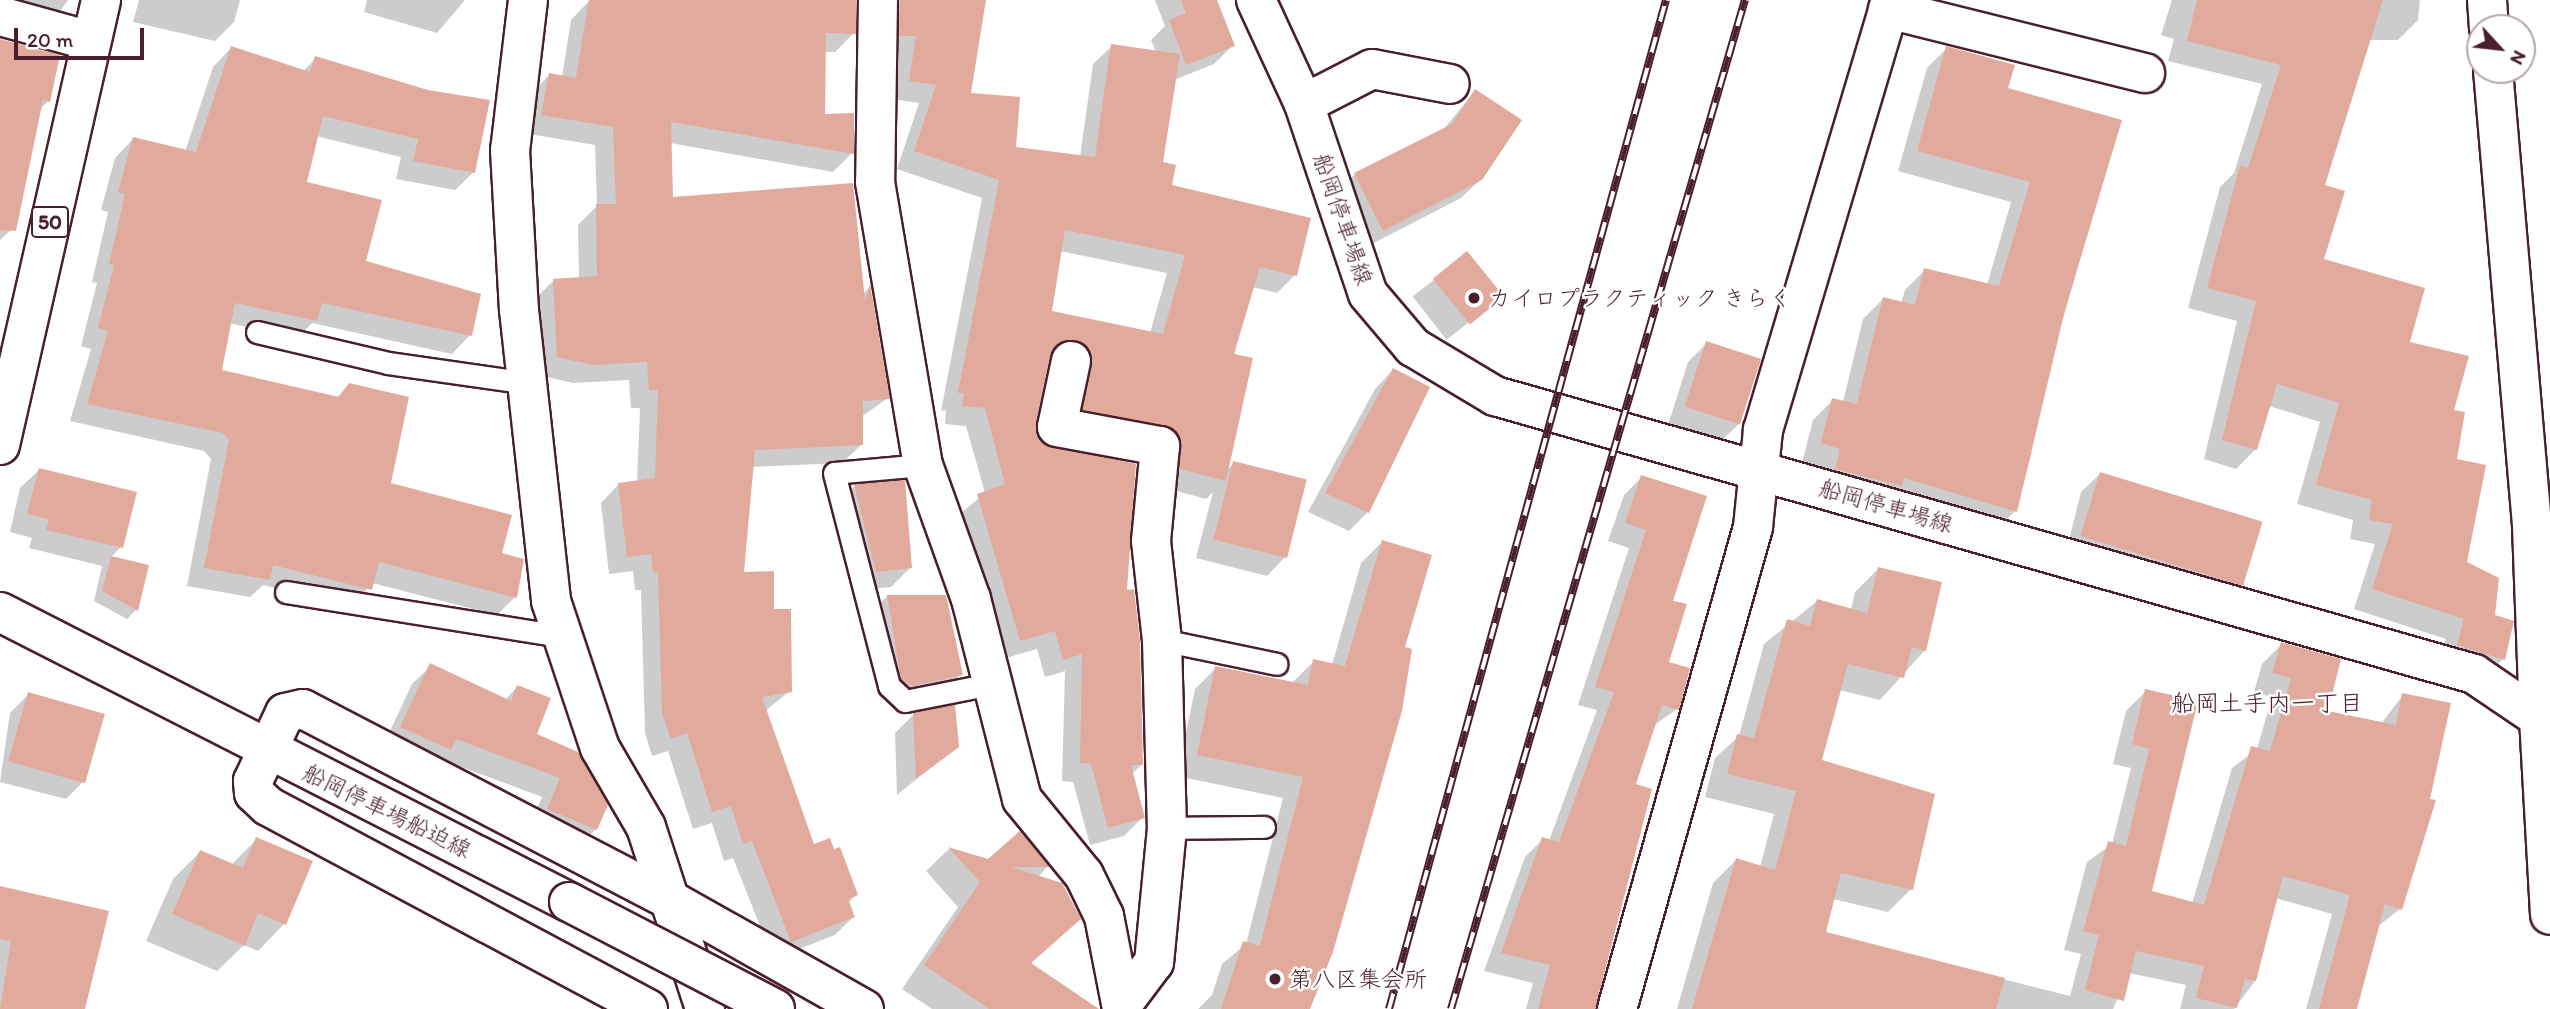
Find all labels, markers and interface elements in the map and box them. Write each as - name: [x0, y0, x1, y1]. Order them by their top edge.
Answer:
- scale bar: [18, 14, 147, 58]
- north arrow: [2466, 14, 2536, 84]
- text: 20 m: [27, 27, 73, 52]
- text: N: [2505, 47, 2532, 69]
- street label: 船岡停車場線: [1307, 149, 1379, 289]
- road number: 50: [31, 204, 69, 240]
- place label: カイロプラクティック きらく: [1488, 284, 1792, 312]
- marker: カイロプラクティック きらく: [1466, 290, 1482, 306]
- street label: 船岡停車場線: [1816, 474, 1956, 538]
- district label: 船岡土手内一丁目: [2171, 689, 2363, 717]
- street label: 船岡停車場船迫線: [298, 758, 476, 864]
- place label: 第八区集会所: [1289, 965, 1427, 993]
- marker: 第八区集会所: [1267, 971, 1283, 987]

